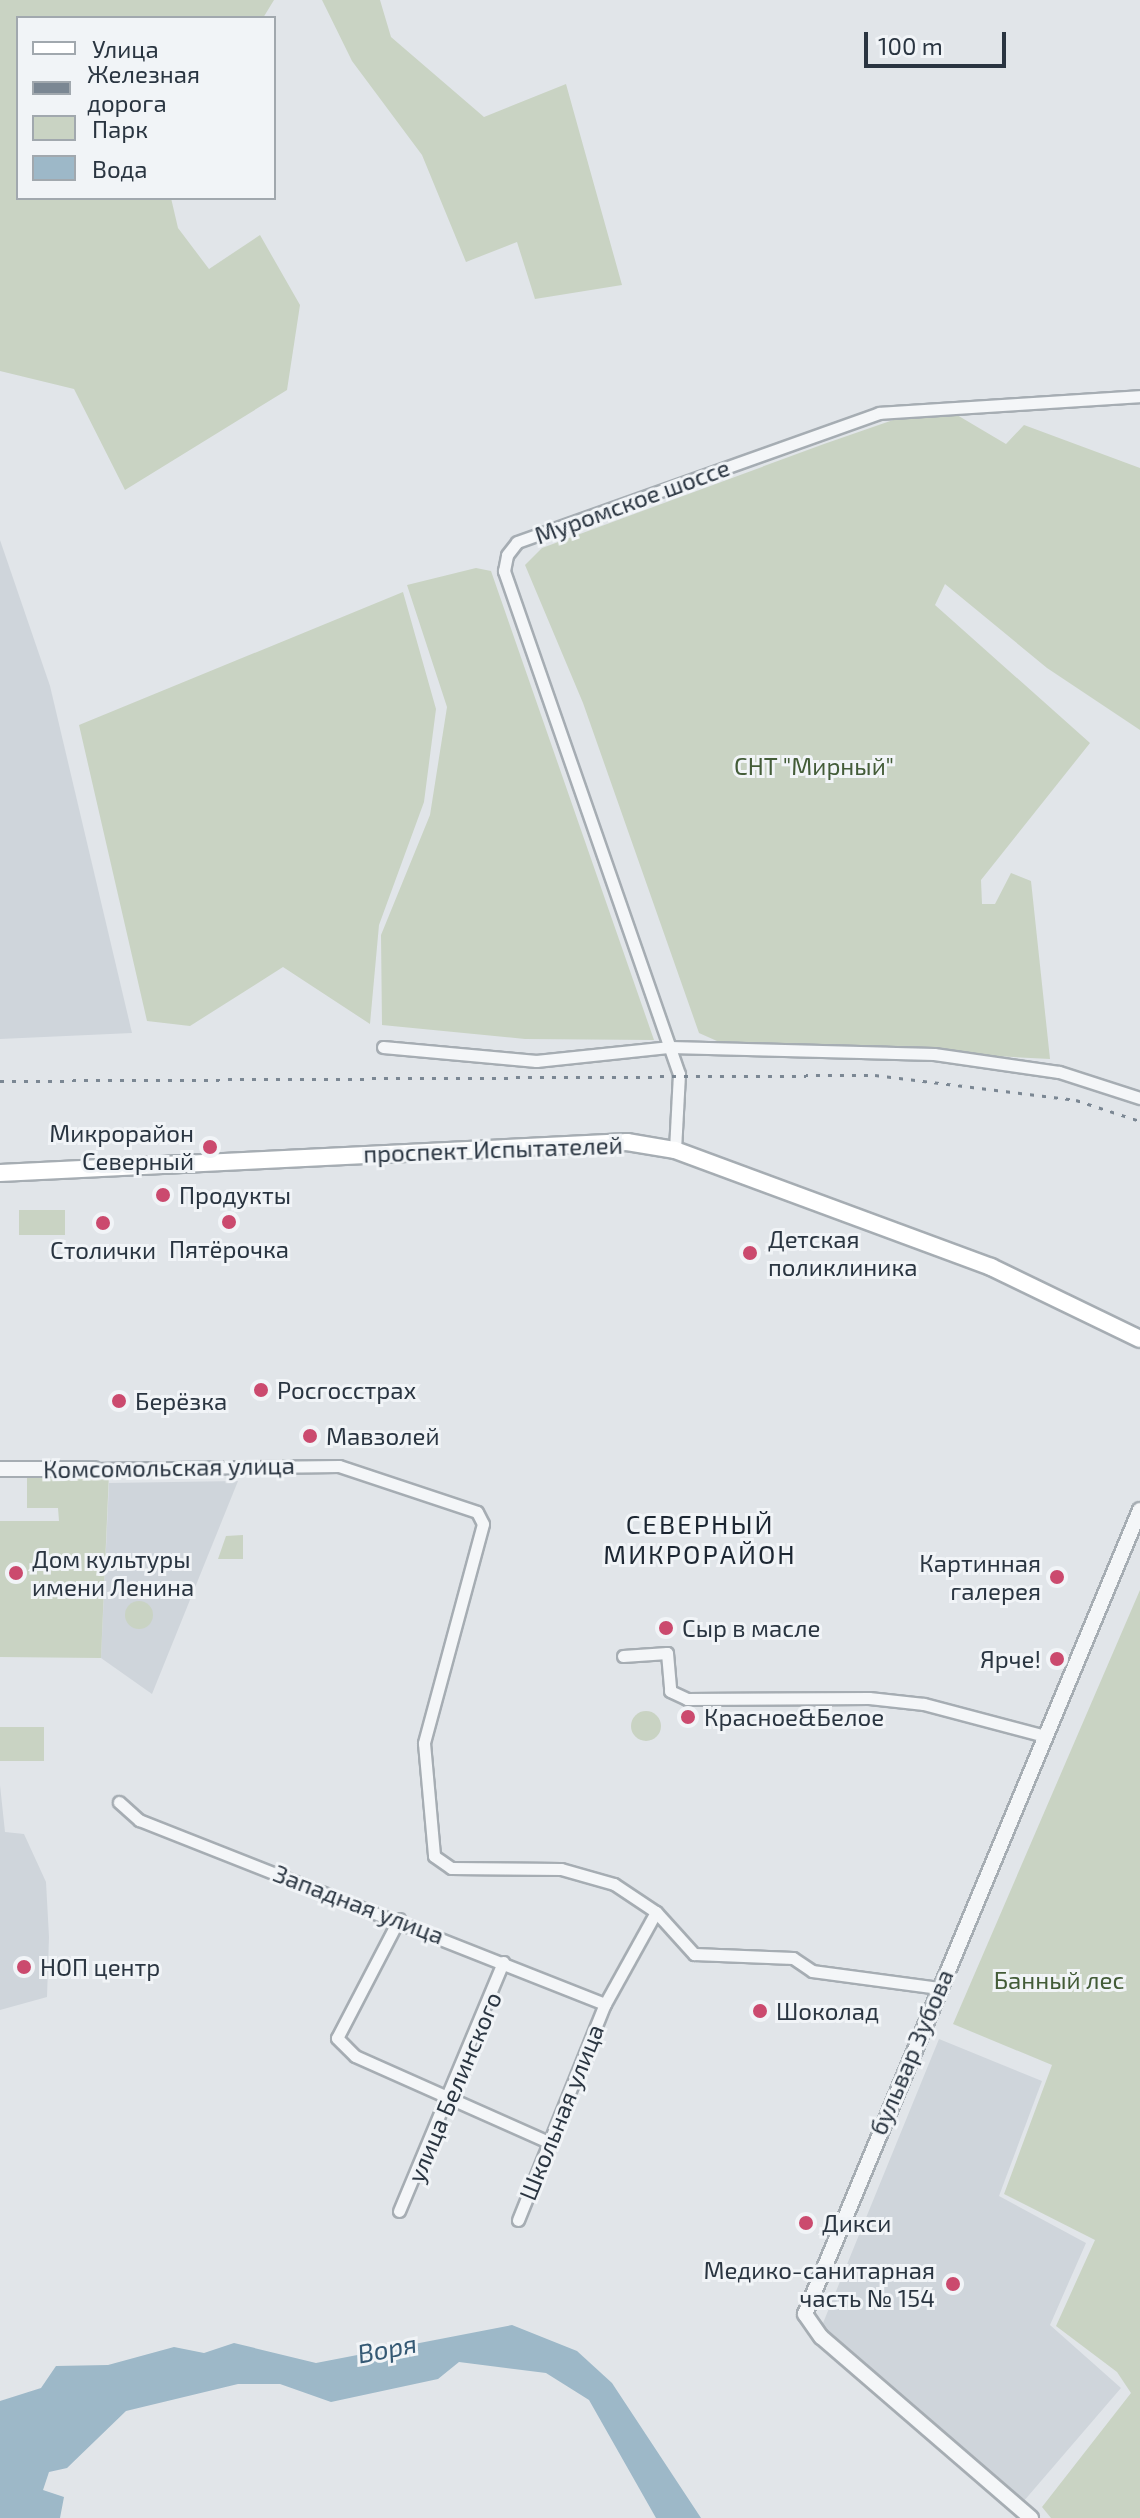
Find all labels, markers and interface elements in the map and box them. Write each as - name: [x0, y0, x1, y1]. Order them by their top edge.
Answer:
- legend: [16, 16, 276, 200]
- scale bar: [868, 16, 1010, 66]
- text: 100 m: [878, 31, 943, 60]
- text: Улица: [92, 34, 159, 63]
- text: Железная дорога: [87, 59, 200, 117]
- text: Парк: [92, 114, 148, 143]
- text: Вода: [92, 154, 148, 183]
- street label: Муромское шоссе: [531, 452, 733, 550]
- park label: СНТ "Мирный": [734, 752, 894, 780]
- place label: Микрорайон Северный: [49, 1119, 194, 1175]
- street label: проспект Испытателей: [363, 1130, 623, 1168]
- marker: Микрорайон Северный: [201, 1138, 219, 1156]
- place label: Продукты: [179, 1181, 291, 1209]
- marker: Продукты: [154, 1186, 172, 1204]
- marker: Пятёрочка: [220, 1213, 238, 1231]
- marker: Столички: [94, 1214, 112, 1232]
- place label: Детская поликлиника: [768, 1225, 917, 1281]
- place label: Пятёрочка: [169, 1235, 289, 1263]
- place label: Столички: [50, 1236, 156, 1264]
- marker: Детская поликлиника: [739, 1242, 761, 1264]
- place label: Росгосстрах: [277, 1376, 416, 1404]
- marker: Росгосстрах: [252, 1381, 270, 1399]
- place label: Берёзка: [135, 1387, 227, 1415]
- marker: Берёзка: [110, 1392, 128, 1410]
- place label: Мавзолей: [326, 1422, 440, 1450]
- marker: Мавзолей: [301, 1427, 319, 1445]
- street label: Комсомольская улица: [43, 1450, 295, 1484]
- district label: СЕВЕРНЫЙ МИКРОРАЙОН: [603, 1508, 797, 1570]
- place label: Дом культуры имени Ленина: [32, 1545, 194, 1601]
- place label: Картинная галерея: [919, 1549, 1041, 1605]
- marker: Дом культуры имени Ленина: [7, 1564, 25, 1582]
- marker: Картинная галерея: [1048, 1568, 1066, 1586]
- place label: Сыр в масле: [682, 1614, 820, 1642]
- marker: Сыр в масле: [657, 1619, 675, 1637]
- place label: Ярче!: [980, 1645, 1041, 1673]
- marker: Ярче!: [1048, 1650, 1066, 1668]
- place label: Красное&Белое: [704, 1703, 884, 1731]
- marker: Красное&Белое: [679, 1708, 697, 1726]
- street label: Западная улица: [270, 1858, 448, 1950]
- place label: НОП центр: [40, 1953, 160, 1981]
- marker: НОП центр: [15, 1958, 33, 1976]
- street label: бульвар Зубова: [863, 1965, 959, 2139]
- park label: Банный лес: [994, 1966, 1124, 1994]
- street label: улица Белинского: [401, 1987, 507, 2187]
- place label: Шоколад: [776, 1997, 879, 2025]
- marker: Шоколад: [751, 2002, 769, 2020]
- street label: Школьная улица: [513, 2020, 609, 2204]
- place label: Дикси: [822, 2209, 891, 2237]
- marker: Дикси: [797, 2214, 815, 2232]
- place label: Медико-санитарная часть № 154: [703, 2256, 935, 2312]
- marker: Медико-санитарная часть № 154: [942, 2273, 964, 2295]
- water label: Воря: [355, 2327, 419, 2369]

